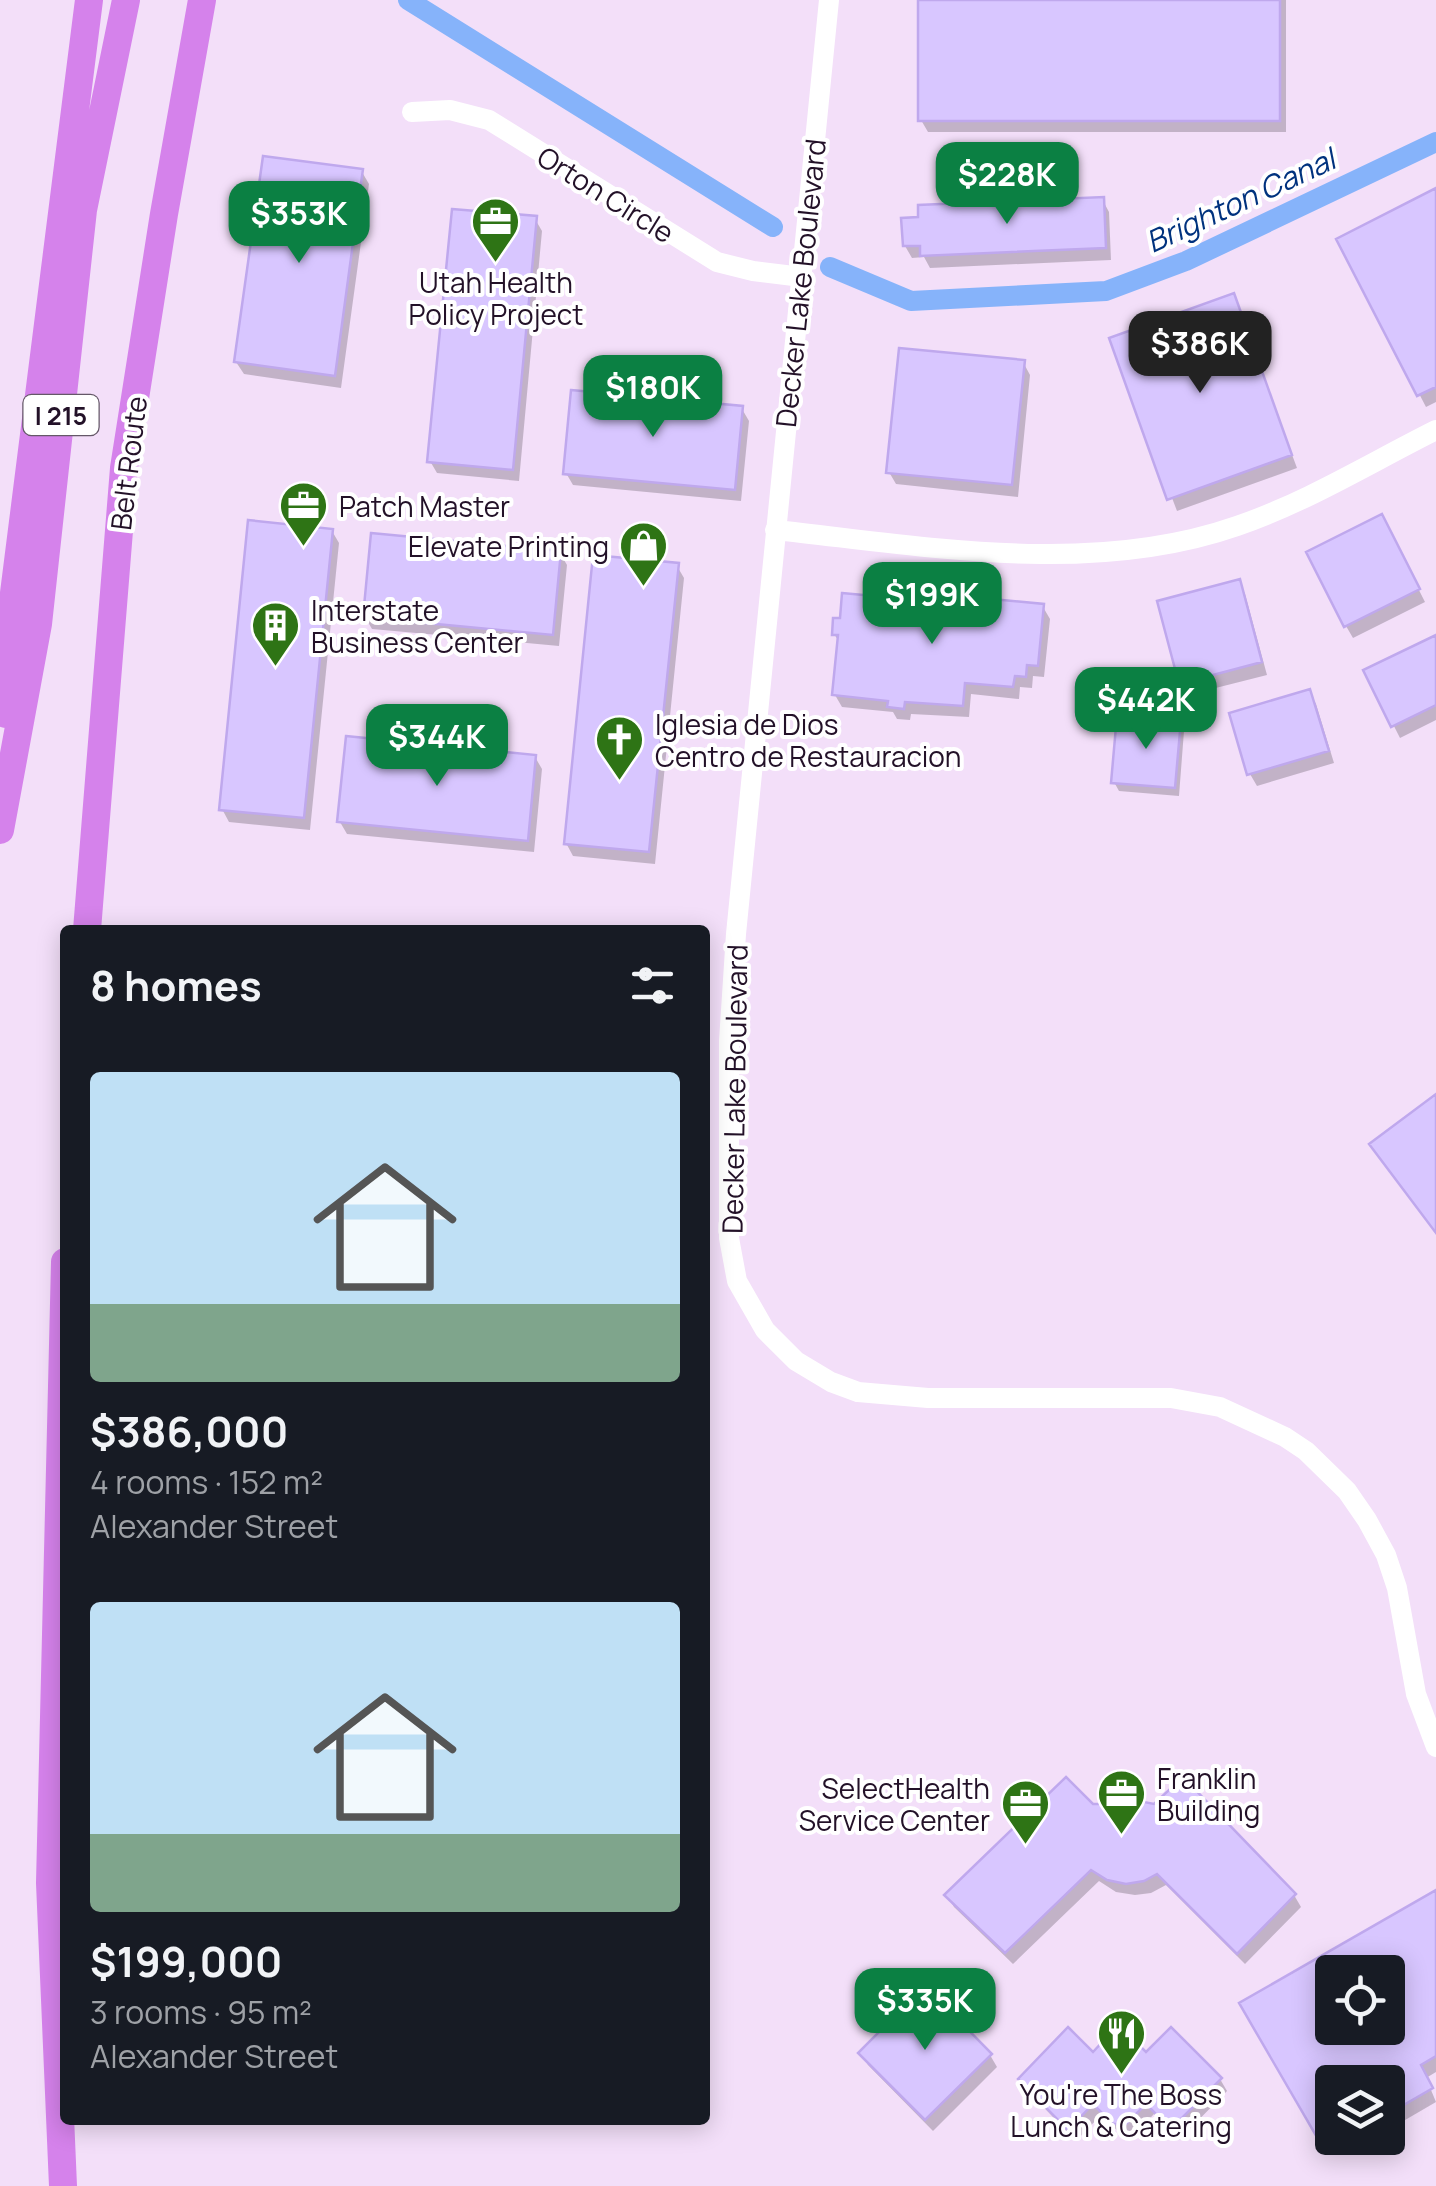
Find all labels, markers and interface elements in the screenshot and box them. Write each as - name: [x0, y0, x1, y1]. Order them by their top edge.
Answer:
- street label: Orton Circle: [531, 137, 681, 251]
- street label: Decker Lake Boulevard: [766, 137, 834, 429]
- water label: Brighton Canal: [1139, 137, 1345, 262]
- pin: $228K: [937, 142, 1077, 227]
- text: $228K: [958, 152, 1056, 196]
- pin: $353K: [229, 181, 369, 266]
- text: $353K: [251, 191, 347, 235]
- office icon: Utah Health Policy Project: [470, 196, 522, 264]
- place label: Utah Health Policy Project: [408, 263, 584, 333]
- pin: $386K: [1130, 311, 1270, 396]
- text: $386K: [1151, 321, 1249, 365]
- pin: $180K: [583, 355, 723, 440]
- text: $180K: [605, 365, 701, 409]
- street label: Belt Route: [101, 394, 155, 532]
- road number: I 215: [23, 395, 98, 435]
- office icon: Patch Master: [278, 480, 330, 548]
- place label: Patch Master: [339, 487, 510, 525]
- shop icon: Elevate Printing: [618, 520, 670, 588]
- place label: Elevate Printing: [408, 527, 609, 565]
- pin: $199K: [862, 562, 1002, 647]
- text: $199K: [885, 572, 979, 616]
- place label: Interstate Business Center: [311, 591, 524, 661]
- building icon: Interstate Business Center: [250, 600, 302, 668]
- pin: $442K: [1076, 667, 1216, 752]
- text: $442K: [1097, 677, 1195, 721]
- pin: $344K: [367, 704, 507, 789]
- place label: Iglesia de Dios Centro de Restauracion: [655, 705, 961, 775]
- text: $344K: [388, 714, 486, 758]
- church icon: Iglesia de Dios Centro de Restauracion: [594, 714, 646, 782]
- street label: Decker Lake Boulevard: [712, 944, 756, 1234]
- text: 8 homes: [90, 956, 262, 1014]
- icon: filters: [625, 958, 680, 1013]
- icon: home: [295, 1137, 475, 1317]
- text: $386,000: [90, 1402, 288, 1460]
- text: 4 rooms · 152 m²: [90, 1460, 323, 1504]
- text: Alexander Street: [90, 1504, 338, 1548]
- icon: home: [295, 1667, 475, 1847]
- place label: Franklin Building: [1157, 1759, 1260, 1829]
- office icon: Franklin Building: [1096, 1768, 1148, 1836]
- place label: SelectHealth Service Center: [799, 1769, 990, 1839]
- office icon: SelectHealth Service Center: [999, 1778, 1051, 1846]
- text: $199,000: [90, 1932, 282, 1990]
- map controls: [1315, 1955, 1405, 2155]
- button: locate: [1315, 1955, 1405, 2045]
- pin: $335K: [855, 1968, 995, 2053]
- text: $335K: [877, 1978, 973, 2022]
- text: 3 rooms · 95 m²: [90, 1990, 312, 2034]
- restaurant icon: You're The Boss Lunch & Catering: [1095, 2008, 1147, 2076]
- text: Alexander Street: [90, 2034, 338, 2078]
- button: layers: [1315, 2065, 1405, 2155]
- place label: You're The Boss Lunch & Catering: [1010, 2075, 1232, 2145]

